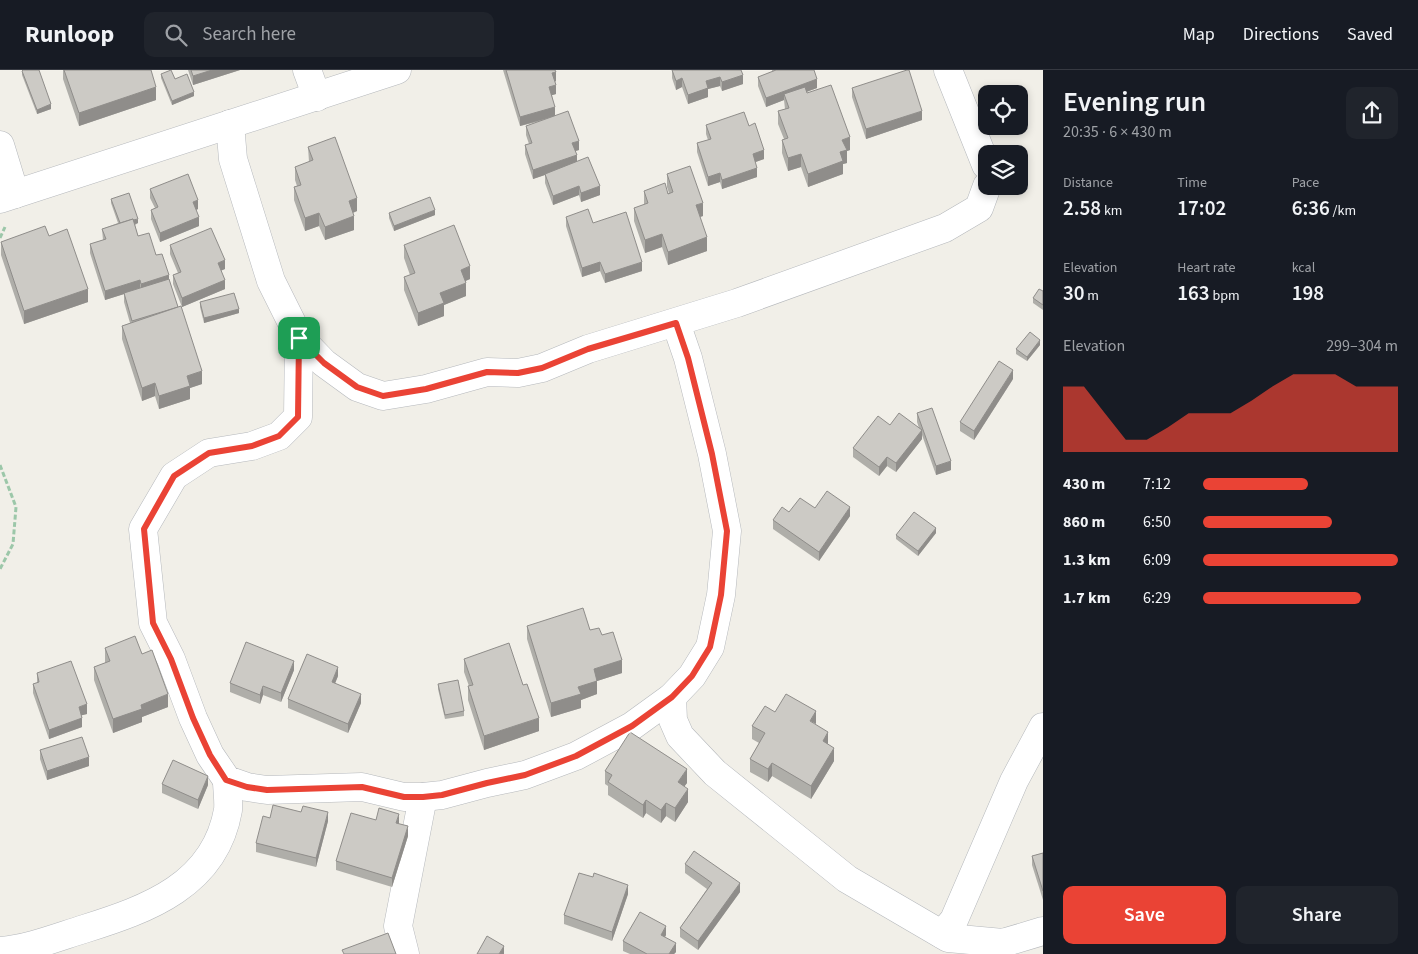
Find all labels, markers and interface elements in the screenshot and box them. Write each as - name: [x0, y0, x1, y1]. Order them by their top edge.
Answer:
- search box: [144, 12, 494, 57]
- text: Runloop: [25, 17, 114, 52]
- icon: search: [162, 21, 190, 49]
- text: Search here: [202, 21, 296, 48]
- text: Map: [1183, 22, 1215, 47]
- text: Directions: [1243, 22, 1319, 47]
- text: Saved: [1347, 22, 1393, 47]
- text: Evening run: [1063, 82, 1206, 122]
- map controls: [978, 85, 1028, 195]
- button: locate: [978, 85, 1028, 135]
- button: share: [1346, 87, 1398, 139]
- text: 20:35 · 6 × 430 m: [1063, 121, 1172, 143]
- button: layers: [978, 145, 1028, 195]
- text: Distance: [1063, 173, 1113, 193]
- text: Time: [1177, 173, 1207, 193]
- text: Pace: [1292, 173, 1319, 193]
- text: 2.58: [1063, 193, 1101, 223]
- text: 17:02: [1177, 193, 1226, 223]
- text: 6:36: [1292, 193, 1330, 223]
- text: km: [1101, 201, 1122, 221]
- text: /km: [1330, 201, 1356, 221]
- text: Elevation: [1063, 258, 1118, 278]
- text: Heart rate: [1177, 258, 1236, 278]
- text: kcal: [1292, 258, 1315, 278]
- text: 30: [1063, 278, 1085, 308]
- text: 163: [1177, 278, 1210, 308]
- text: 198: [1292, 278, 1324, 308]
- text: m: [1085, 286, 1099, 306]
- text: bpm: [1210, 286, 1240, 306]
- pin: [278, 317, 320, 359]
- icon: arrive: [285, 324, 313, 352]
- text: Elevation: [1063, 335, 1125, 357]
- text: 299–304 m: [1326, 335, 1398, 357]
- text: 430 m: [1063, 473, 1105, 495]
- text: 7:12: [1143, 473, 1171, 495]
- text: 860 m: [1063, 511, 1105, 533]
- text: 6:50: [1143, 511, 1171, 533]
- text: 1.3 km: [1063, 549, 1110, 571]
- text: 6:09: [1143, 549, 1171, 571]
- text: 1.7 km: [1063, 587, 1110, 609]
- text: 6:29: [1143, 587, 1171, 609]
- button: Save: [1063, 886, 1226, 944]
- button: Share: [1236, 886, 1398, 944]

